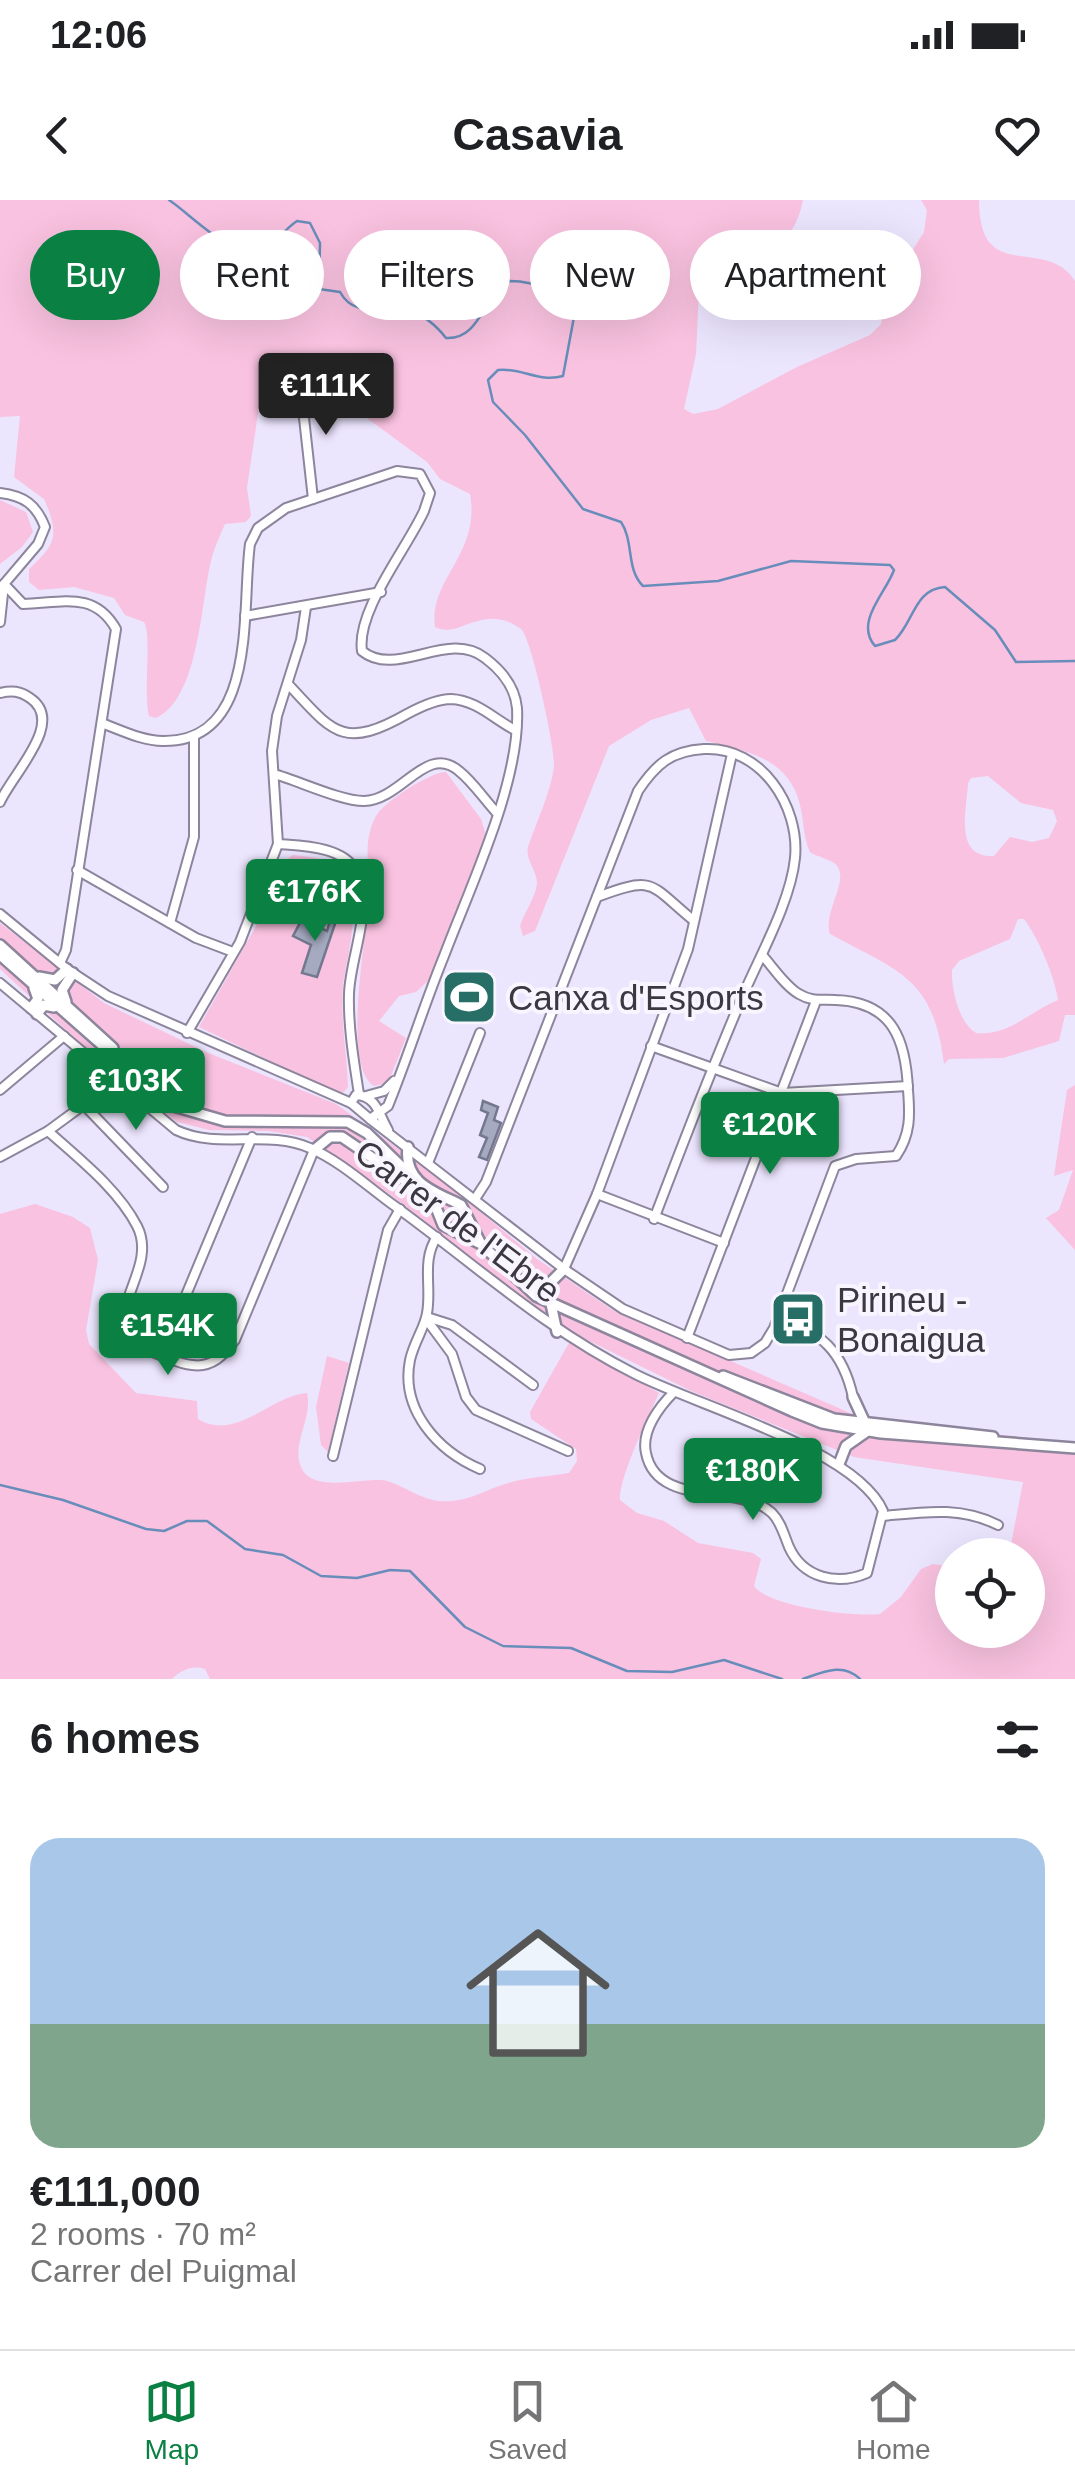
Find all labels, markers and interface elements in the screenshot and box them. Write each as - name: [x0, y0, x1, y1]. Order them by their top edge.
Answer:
- text: 12:06: [50, 14, 147, 56]
- icon: back: [30, 108, 85, 163]
- icon: heart: [990, 108, 1045, 163]
- text: Casavia: [452, 109, 623, 160]
- chip: Buy: [30, 230, 160, 320]
- chip: Rent: [180, 230, 324, 320]
- chip: Filters: [344, 230, 510, 320]
- chip: New: [530, 230, 670, 320]
- chip: Apartment: [690, 230, 921, 320]
- pin: €111K: [256, 353, 396, 438]
- text: €111K: [281, 367, 371, 403]
- pin: €176K: [245, 859, 385, 944]
- text: €176K: [268, 873, 362, 909]
- sports icon: Canxa d'Esports: [439, 967, 499, 1027]
- place label: Canxa d'Esports: [508, 978, 764, 1017]
- pin: €103K: [66, 1048, 206, 1133]
- text: €103K: [89, 1062, 183, 1098]
- pin: €120K: [700, 1092, 840, 1177]
- text: €120K: [723, 1106, 817, 1142]
- street label: Carrer de l'Ebre: [348, 1131, 568, 1311]
- place label: Pirineu - Bonaigua: [837, 1280, 985, 1359]
- bus stop icon: Pirineu - Bonaigua: [768, 1289, 828, 1349]
- pin: €154K: [98, 1293, 238, 1378]
- text: €154K: [121, 1307, 215, 1343]
- pin: €180K: [683, 1438, 823, 1523]
- text: €180K: [706, 1452, 800, 1488]
- map controls: [935, 1538, 1045, 1648]
- button: locate: [935, 1538, 1045, 1648]
- icon: filters: [990, 1712, 1045, 1767]
- text: 6 homes: [30, 1715, 200, 1762]
- icon: home: [448, 1903, 628, 2083]
- text: €111,000: [30, 2168, 201, 2215]
- text: 2 rooms · 70 m²: [30, 2216, 256, 2252]
- text: Carrer del Puigmal: [30, 2253, 297, 2289]
- tab: Map: [144, 2374, 199, 2466]
- tab: Saved: [488, 2374, 567, 2466]
- tab: Home: [856, 2374, 931, 2466]

